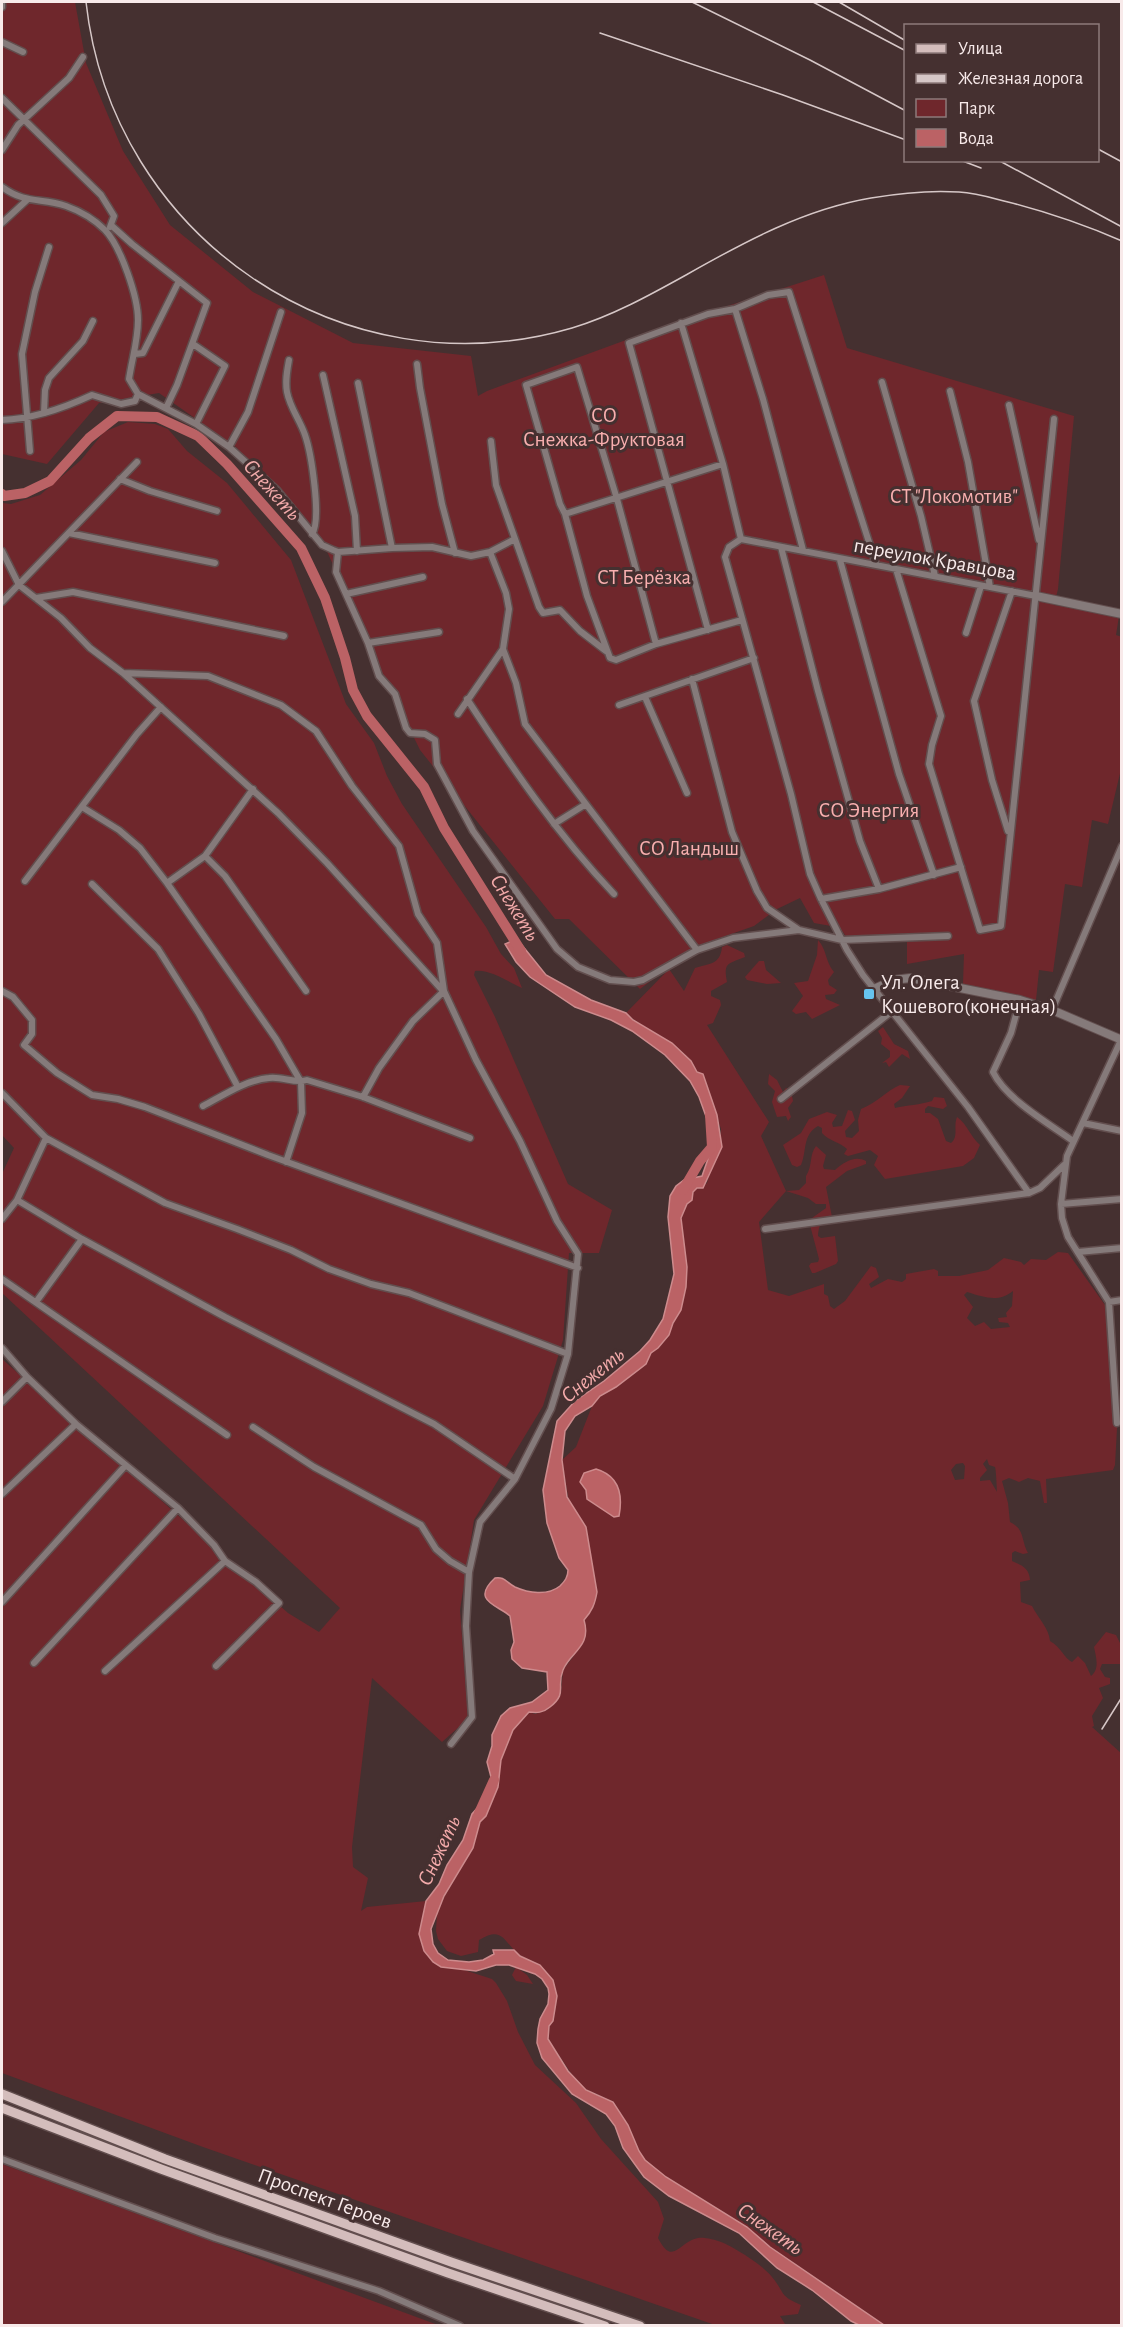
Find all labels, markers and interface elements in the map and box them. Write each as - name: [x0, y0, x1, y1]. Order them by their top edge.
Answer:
- legend: [904, 24, 1099, 162]
- text: Улица: [958, 40, 1003, 58]
- text: Железная дорога: [958, 70, 1083, 88]
- text: Парк: [958, 100, 996, 118]
- text: Вода: [958, 130, 994, 148]
- park label: СО Снежка-Фруктовая: [523, 405, 685, 450]
- water label: Снежеть: [239, 455, 306, 525]
- park label: СТ "Локомотив": [890, 486, 1018, 507]
- street label: переулок Кравцова: [852, 535, 1018, 584]
- park label: СТ Берёзка: [597, 567, 691, 588]
- park label: СО Энергия: [819, 800, 919, 821]
- park label: СО Ландыш: [639, 838, 739, 859]
- water label: Снежеть: [486, 870, 544, 945]
- place label: Ул. Олега Кошевого(конечная): [881, 972, 1056, 1017]
- marker: Ул. Олега Кошевого(конечная): [862, 987, 876, 1001]
- water label: Снежеть: [557, 1343, 629, 1407]
- water label: Снежеть: [413, 1812, 465, 1889]
- street label: Проспект Героев: [255, 2164, 395, 2232]
- water label: Снежеть: [734, 2198, 807, 2259]

